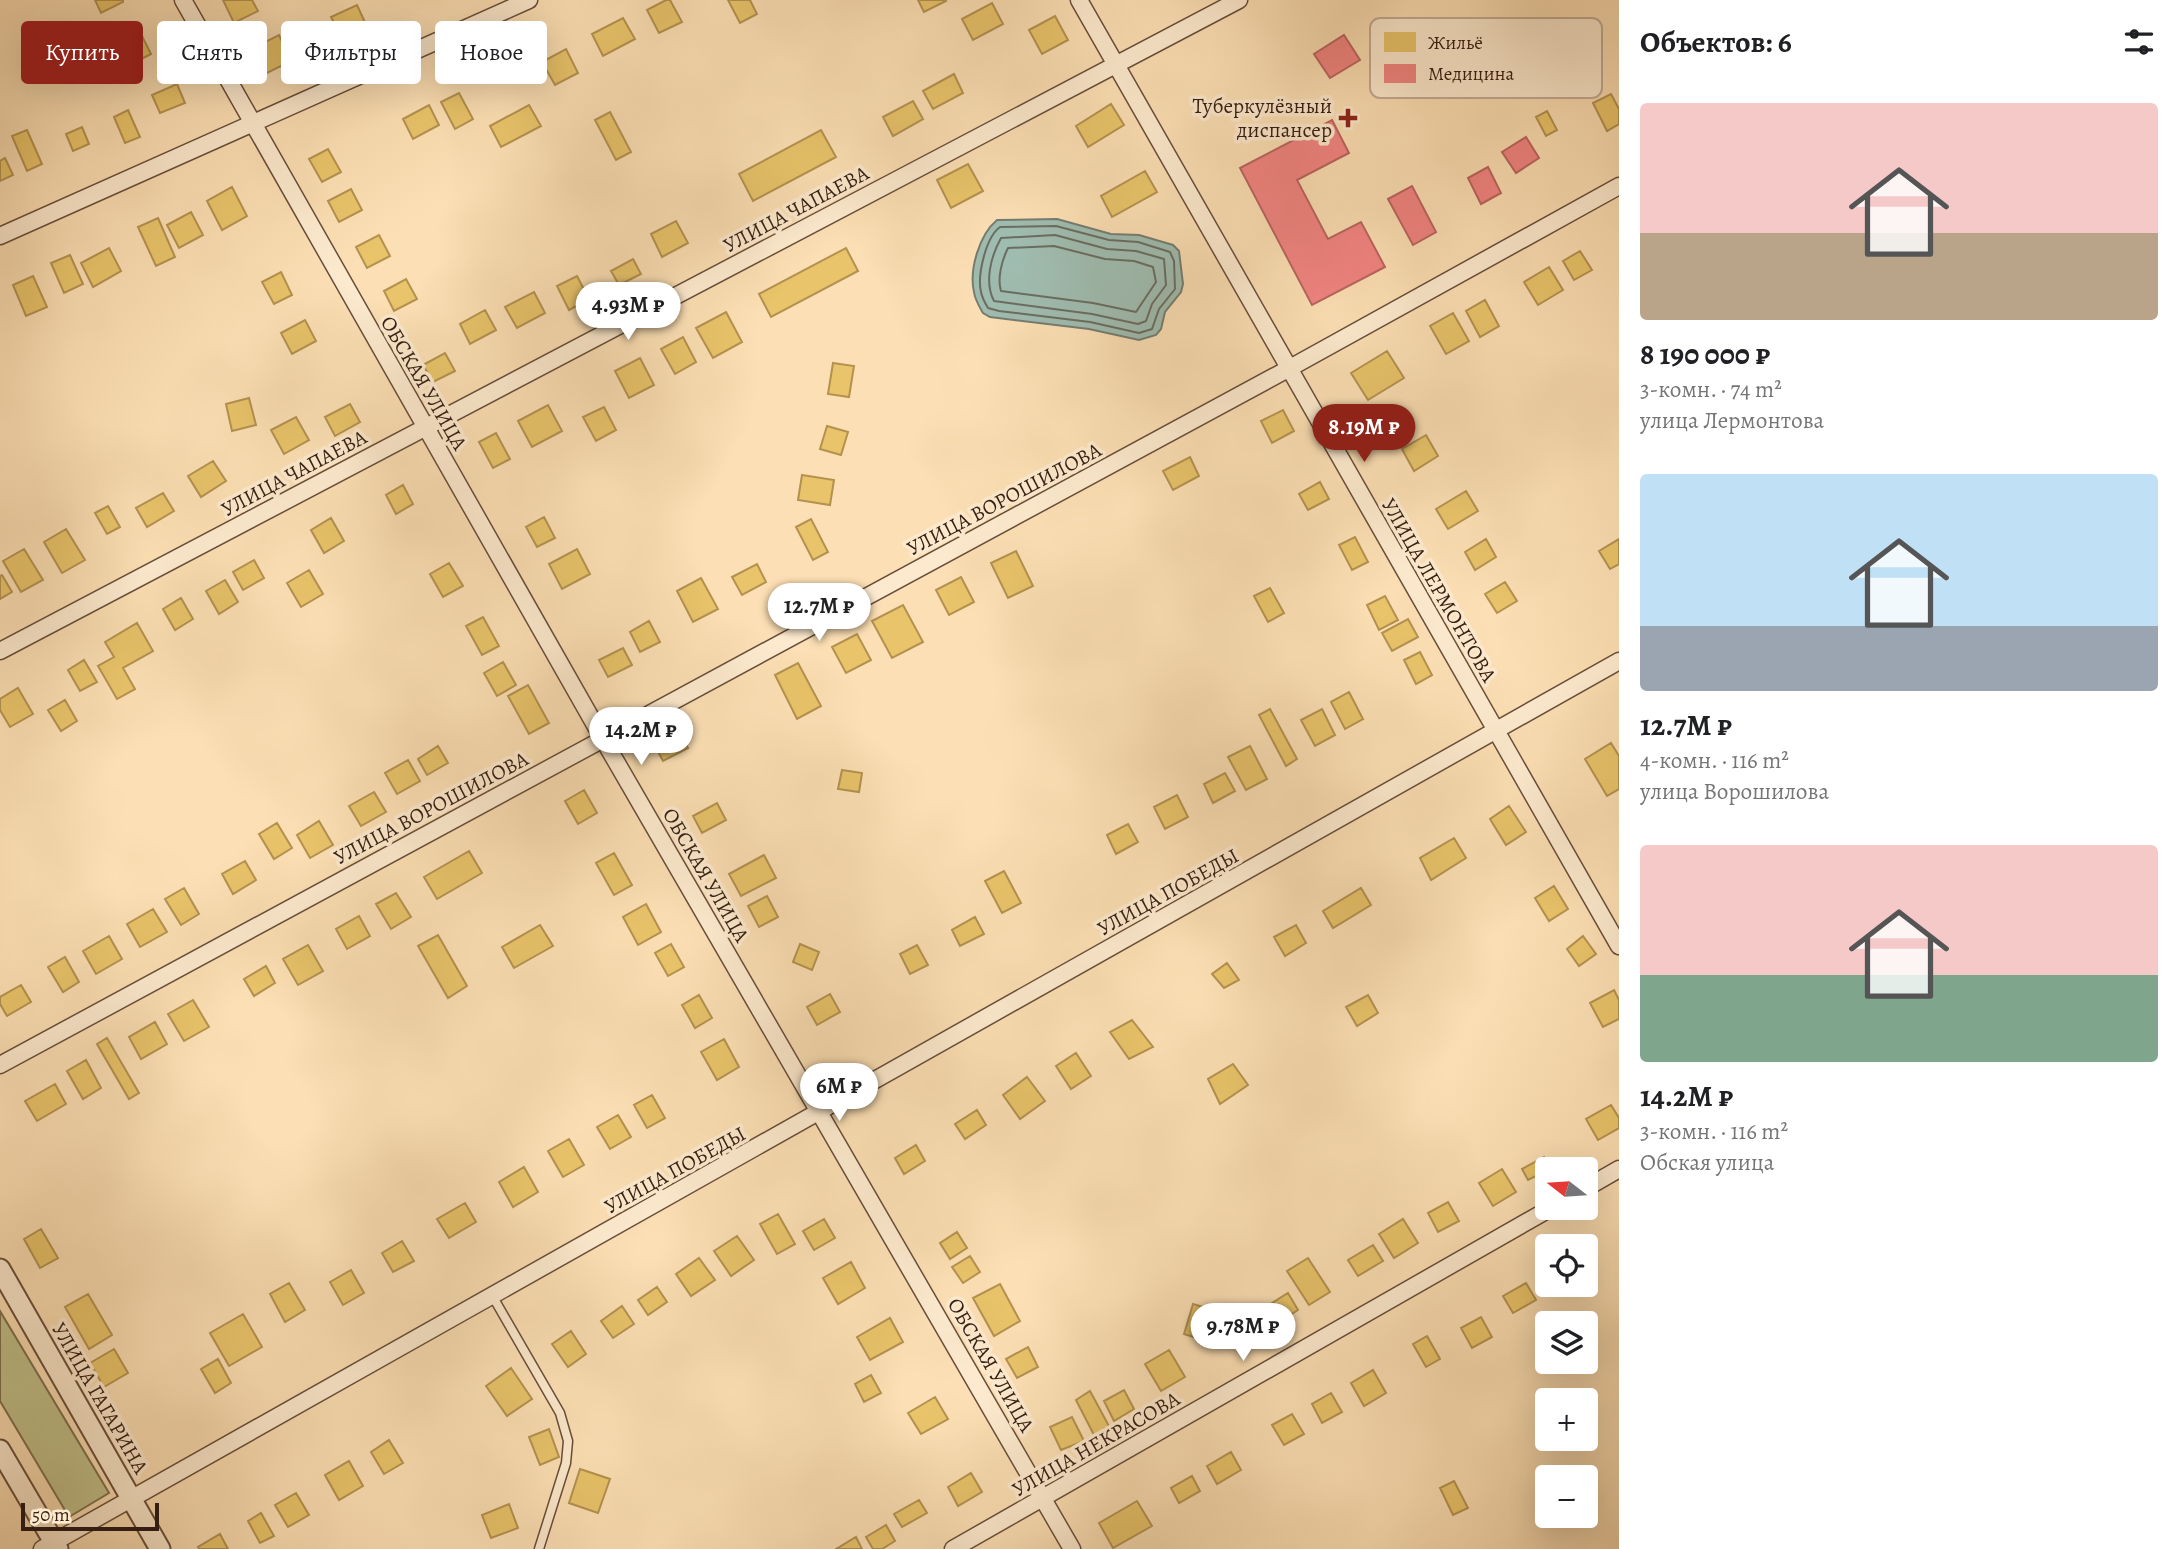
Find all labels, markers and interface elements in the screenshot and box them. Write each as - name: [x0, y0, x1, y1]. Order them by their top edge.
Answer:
- legend: [1370, 18, 1602, 98]
- chip: Купить: [21, 21, 143, 84]
- chip: Снять: [157, 21, 267, 84]
- chip: Фильтры: [281, 21, 421, 84]
- chip: Новое: [435, 21, 547, 84]
- text: Объектов: 6: [1640, 22, 1792, 62]
- icon: filters: [2120, 23, 2158, 61]
- text: Жильё: [1428, 30, 1483, 56]
- text: Медицина: [1428, 61, 1515, 87]
- place label: Туберкулёзный диспансер: [1192, 92, 1332, 144]
- marker: Туберкулёзный диспансер: [1338, 108, 1358, 128]
- icon: home: [1836, 149, 1962, 275]
- street label: УЛИЦА ЧАПАЕВА: [718, 159, 874, 259]
- pin: 4.93M ₽: [563, 282, 693, 342]
- text: 4.93M ₽: [592, 289, 664, 320]
- street label: ОБСКАЯ УЛИЦА: [374, 311, 474, 456]
- text: 8 190 000 ₽: [1640, 334, 1770, 374]
- text: 3-комн. · 74 m²: [1640, 374, 1782, 405]
- pin: 8.19M ₽: [1299, 405, 1429, 464]
- text: улица Лермонтова: [1640, 405, 1824, 436]
- text: 8.19M ₽: [1328, 411, 1400, 442]
- street label: УЛИЦА ЧАПАЕВА: [216, 423, 372, 523]
- street label: УЛИЦА ВОРОШИЛОВА: [902, 435, 1107, 562]
- street label: УЛИЦА ЛЕРМОНТОВА: [1375, 493, 1503, 688]
- icon: home: [1836, 520, 1962, 646]
- pin: 12.7M ₽: [754, 584, 884, 643]
- text: 12.7M ₽: [784, 590, 854, 621]
- text: 12.7M ₽: [1640, 705, 1732, 745]
- pin: 14.2M ₽: [576, 708, 706, 767]
- text: 14.2M ₽: [605, 714, 677, 745]
- street label: УЛИЦА ВОРОШИЛОВА: [329, 744, 534, 871]
- text: 4-комн. · 116 m²: [1640, 745, 1789, 776]
- text: улица Ворошилова: [1640, 776, 1829, 807]
- street label: ОБСКАЯ УЛИЦА: [656, 803, 756, 948]
- street label: УЛИЦА ПОБЕДЫ: [1092, 842, 1244, 942]
- icon: home: [1836, 891, 1962, 1017]
- pin: 6M ₽: [798, 1064, 880, 1123]
- text: 6M ₽: [816, 1070, 862, 1101]
- text: 14.2M ₽: [1640, 1076, 1733, 1116]
- text: 3-комн. · 116 m²: [1640, 1116, 1788, 1147]
- street label: УЛИЦА ПОБЕДЫ: [599, 1120, 751, 1220]
- text: Обская улица: [1640, 1147, 1774, 1178]
- north arrow: [1535, 1157, 1598, 1220]
- map controls: [1535, 1157, 1598, 1528]
- button: locate: [1535, 1234, 1598, 1297]
- street label: ОБСКАЯ УЛИЦА: [941, 1293, 1041, 1438]
- pin: 9.78M ₽: [1178, 1304, 1308, 1363]
- text: 9.78M ₽: [1207, 1310, 1279, 1341]
- button: layers: [1535, 1311, 1598, 1374]
- street label: УЛИЦА ГАГАРИНА: [45, 1317, 155, 1479]
- street label: УЛИЦА НЕКРАСОВА: [1007, 1384, 1186, 1503]
- button: +: [1535, 1388, 1598, 1451]
- button: −: [1535, 1465, 1598, 1528]
- scale bar: [21, 1500, 159, 1532]
- text: 50 m: [32, 1502, 70, 1528]

